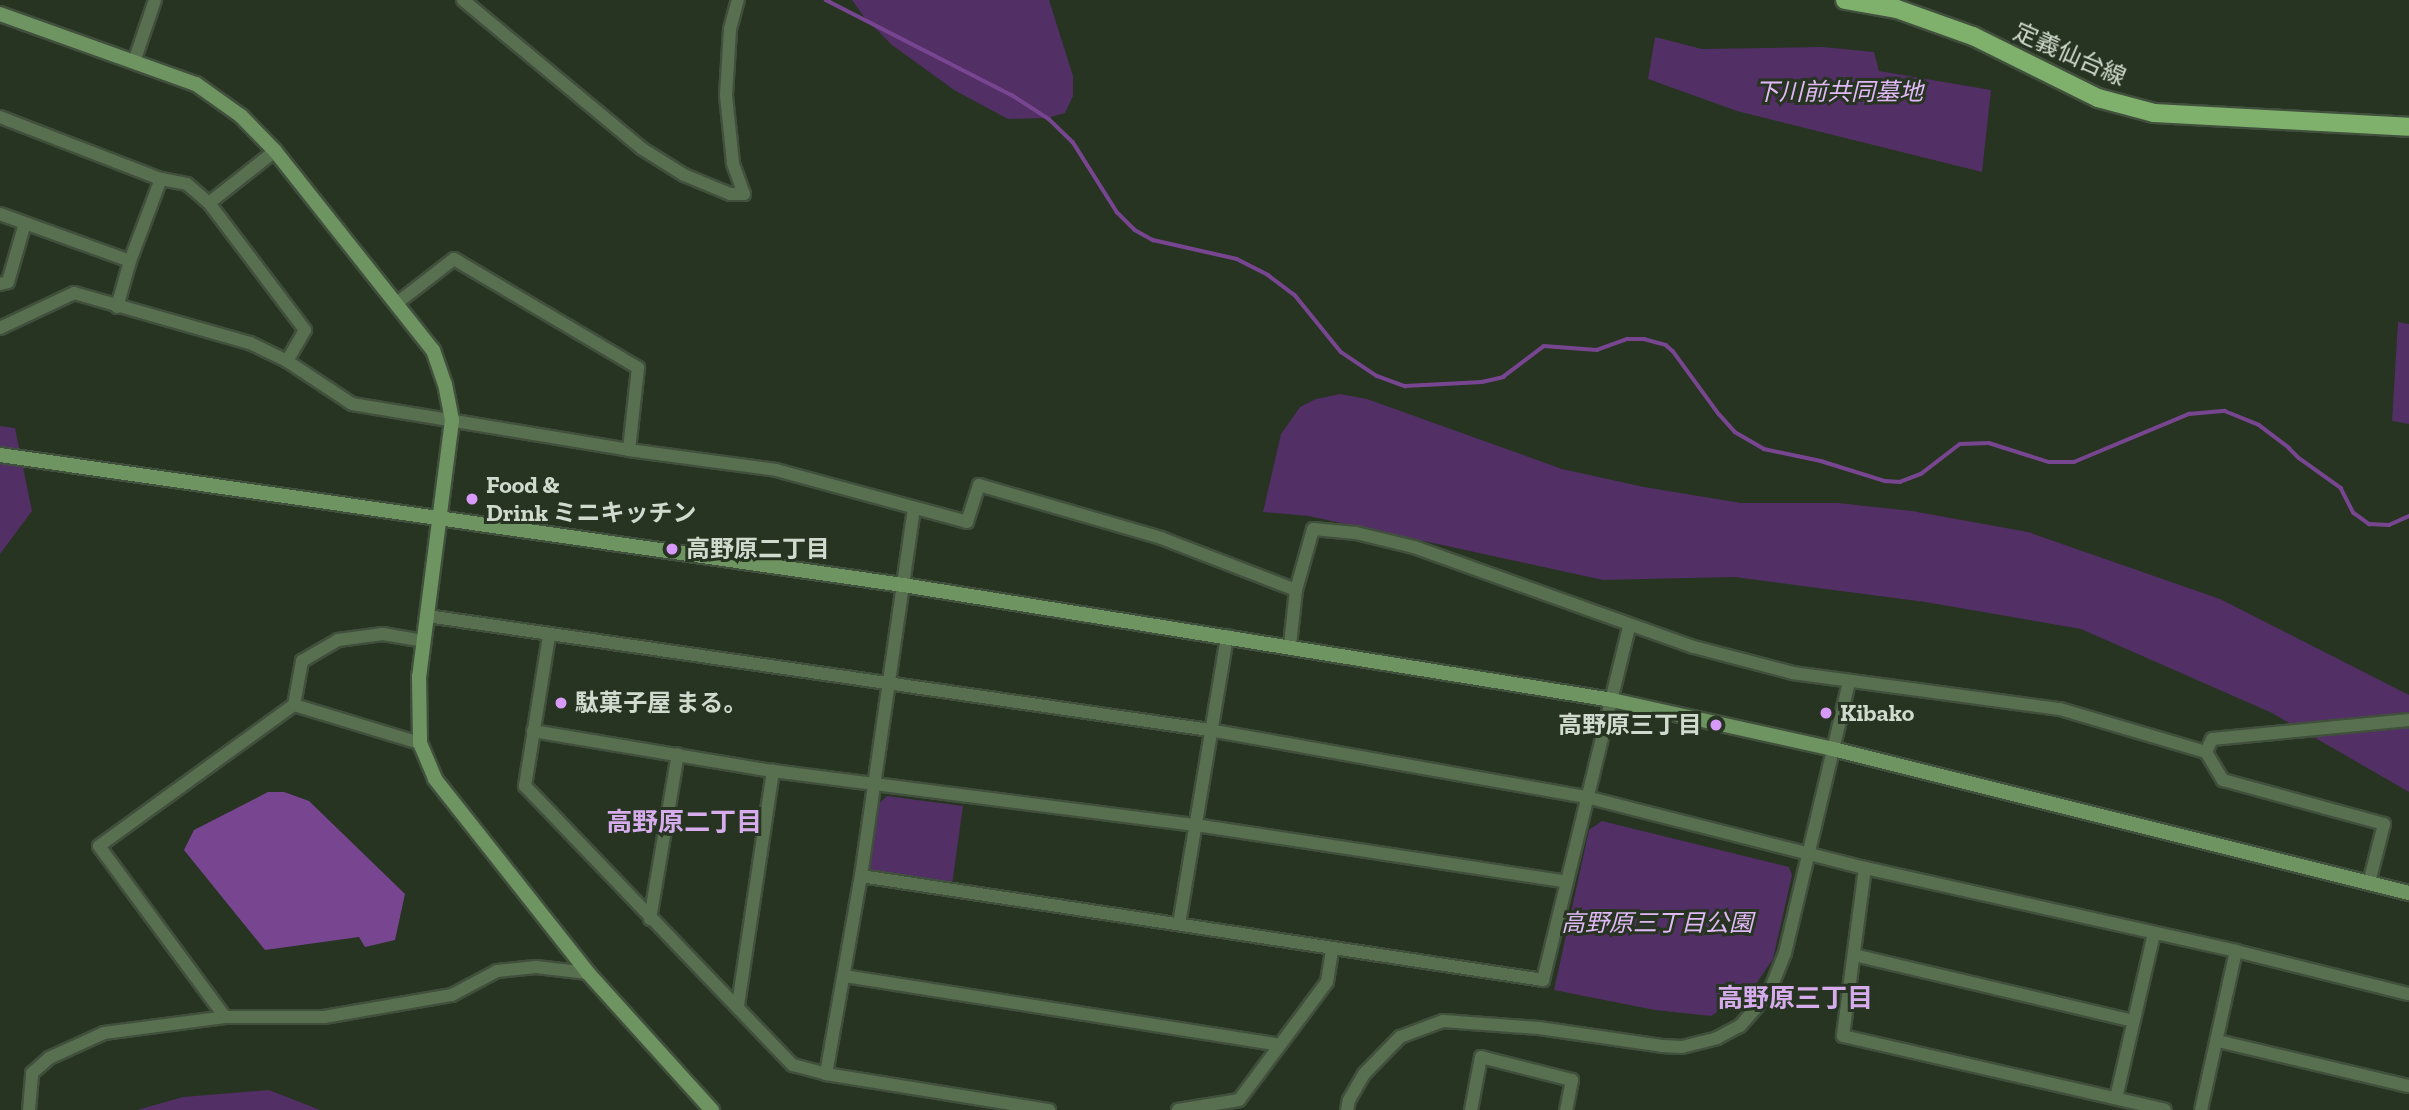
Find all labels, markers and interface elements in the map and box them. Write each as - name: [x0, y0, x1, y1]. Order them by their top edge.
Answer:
- street label: 定義仙台線: [2009, 16, 2131, 92]
- park label: 下川前共同墓地: [1755, 78, 1923, 106]
- place label: Food & Drink ミニキッチン: [486, 471, 697, 527]
- marker: Food & Drink ミニキッチン: [464, 491, 480, 507]
- place label: 高野原二丁目: [686, 535, 830, 563]
- marker: 高野原二丁目: [664, 541, 680, 557]
- place label: 駄菓子屋 まる。: [575, 689, 747, 717]
- marker: 駄菓子屋 まる。: [553, 695, 569, 711]
- place label: Kibako: [1840, 699, 1914, 727]
- marker: Kibako: [1818, 705, 1834, 721]
- place label: 高野原三丁目: [1558, 711, 1702, 739]
- marker: 高野原三丁目: [1708, 717, 1724, 733]
- district label: 高野原二丁目: [606, 807, 762, 839]
- park label: 高野原三丁目公園: [1561, 909, 1753, 937]
- district label: 高野原三丁目: [1717, 983, 1873, 1015]

